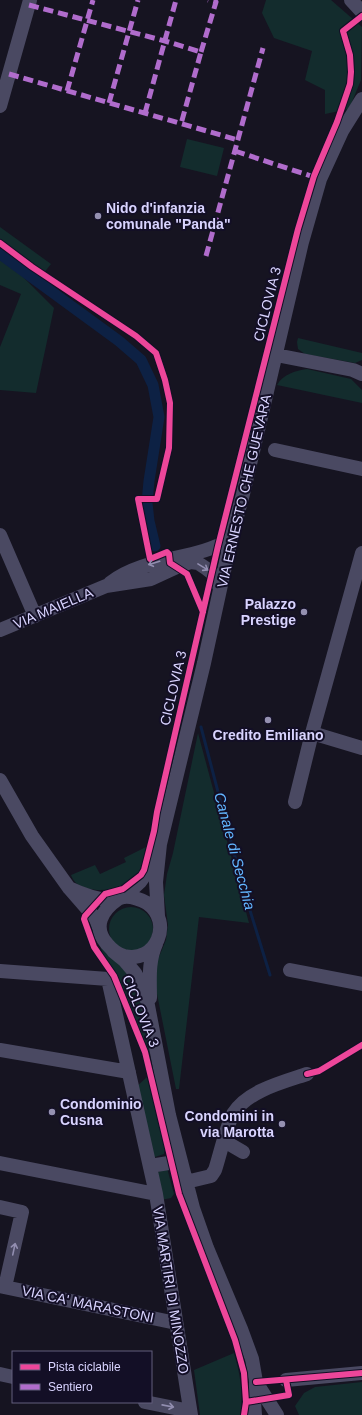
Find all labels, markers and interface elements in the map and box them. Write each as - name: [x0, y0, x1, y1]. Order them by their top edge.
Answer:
- place label: Nido d'infanzia comunale "Panda": [106, 200, 231, 232]
- marker: Nido d'infanzia comunale "Panda": [93, 211, 103, 221]
- street label: CICLOVIA 3: [250, 265, 284, 343]
- street label: VIA ERNESTO CHE GUEVARA: [214, 392, 274, 589]
- one-way arrow: [148, 560, 161, 567]
- one-way arrow: [197, 563, 209, 571]
- street label: VIA MAIELLA: [11, 584, 96, 632]
- place label: Palazzo Prestige: [241, 596, 296, 628]
- marker: Palazzo Prestige: [299, 607, 309, 617]
- street label: CICLOVIA 3: [157, 649, 189, 727]
- marker: Credito Emiliano: [263, 715, 273, 725]
- place label: Credito Emiliano: [212, 727, 324, 743]
- water label: Canale di Secchia: [211, 790, 259, 912]
- street label: CICLOVIA 3: [119, 973, 163, 1050]
- place label: Condominio Cusna: [60, 1096, 142, 1128]
- marker: Condominio Cusna: [47, 1107, 57, 1117]
- place label: Condomini in via Marotta: [185, 1108, 274, 1140]
- marker: Condomini in via Marotta: [277, 1119, 287, 1129]
- street label: VIA MARTIRI DI MINOZZO: [150, 1205, 192, 1375]
- one-way arrow: [10, 1242, 18, 1255]
- street label: VIA CA' MARASTONI: [20, 1282, 156, 1326]
- legend: [12, 1351, 152, 1403]
- text: Pista ciclabile: [48, 1360, 121, 1374]
- text: Sentiero: [48, 1380, 93, 1394]
- one-way arrow: [161, 1403, 174, 1411]

